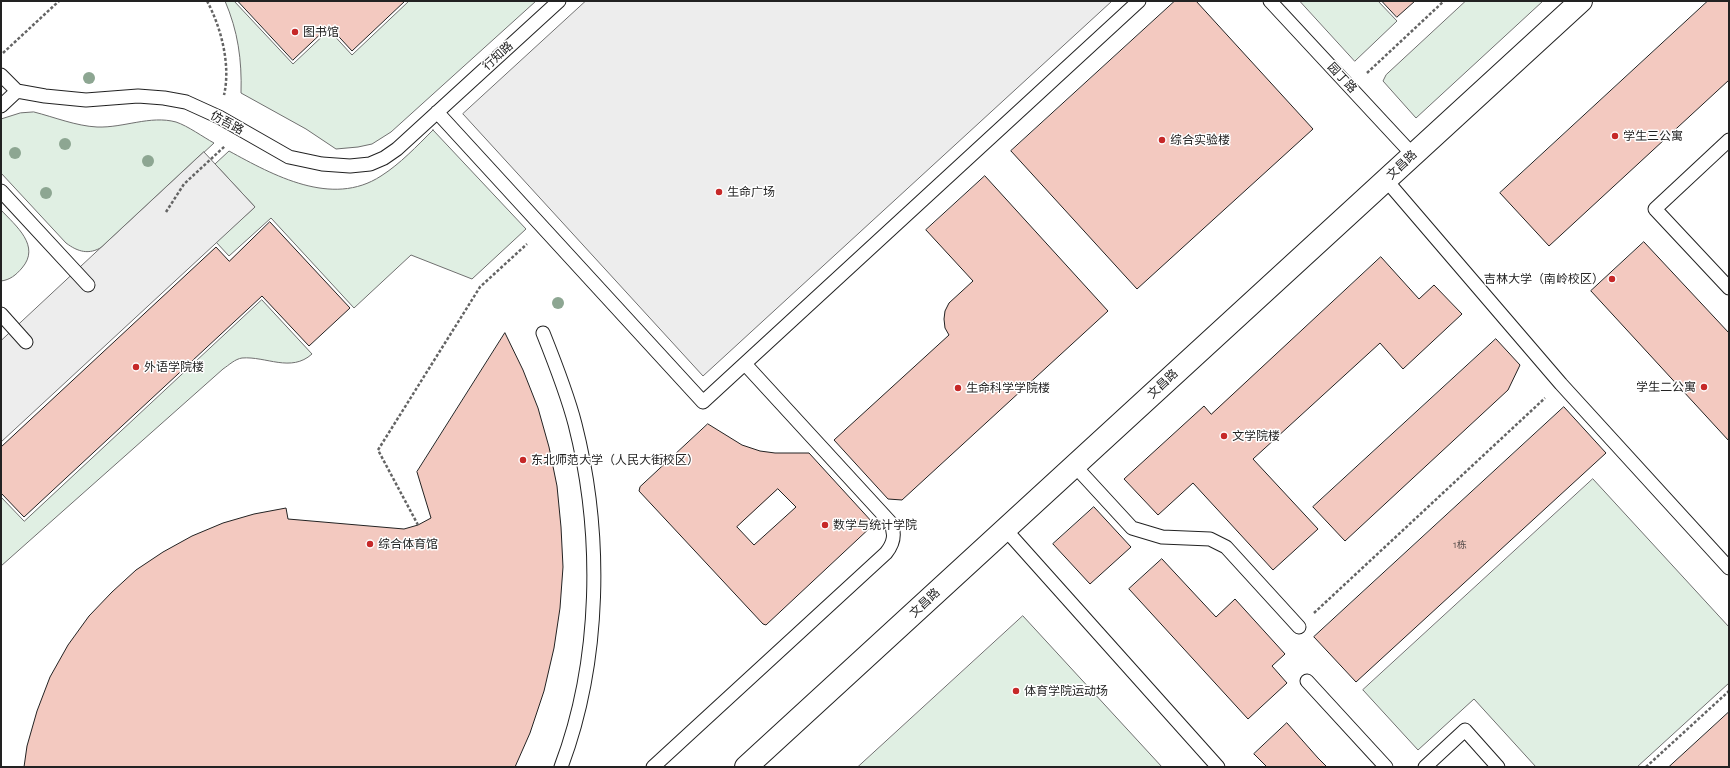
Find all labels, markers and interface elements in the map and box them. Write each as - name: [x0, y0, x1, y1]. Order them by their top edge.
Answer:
- place label: 图书馆: [303, 25, 339, 39]
- marker: 图书馆: [290, 27, 300, 37]
- street label: 行知路: [480, 39, 516, 73]
- street label: 园丁路: [1324, 60, 1360, 96]
- street label: 仿吾路: [208, 108, 246, 138]
- place label: 学生三公寓: [1623, 129, 1683, 143]
- marker: 学生三公寓: [1610, 131, 1620, 141]
- place label: 综合实验楼: [1170, 133, 1230, 147]
- marker: 综合实验楼: [1157, 135, 1167, 145]
- street label: 文昌路: [1384, 147, 1420, 183]
- place label: 生命广场: [727, 185, 775, 199]
- marker: 生命广场: [714, 187, 724, 197]
- place label: 吉林大学（南岭校区）: [1484, 272, 1604, 286]
- marker: 吉林大学（南岭校区）: [1607, 274, 1617, 284]
- place label: 外语学院楼: [144, 360, 204, 374]
- marker: 外语学院楼: [131, 362, 141, 372]
- street label: 文昌路: [1145, 366, 1181, 402]
- place label: 学生二公寓: [1636, 380, 1696, 394]
- place label: 生命科学学院楼: [966, 381, 1050, 395]
- marker: 学生二公寓: [1699, 382, 1709, 392]
- marker: 生命科学学院楼: [953, 383, 963, 393]
- place label: 文学院楼: [1232, 429, 1280, 443]
- marker: 文学院楼: [1219, 431, 1229, 441]
- place label: 东北师范大学（人民大街校区）: [531, 453, 699, 467]
- marker: 东北师范大学（人民大街校区）: [518, 455, 528, 465]
- place label: 数学与统计学院: [833, 518, 917, 532]
- marker: 数学与统计学院: [820, 520, 830, 530]
- place label: 综合体育馆: [378, 537, 438, 551]
- marker: 综合体育馆: [365, 539, 375, 549]
- house number: 1栋: [1453, 539, 1467, 551]
- street label: 文昌路: [907, 585, 943, 621]
- place label: 体育学院运动场: [1024, 684, 1108, 698]
- marker: 体育学院运动场: [1011, 686, 1021, 696]

